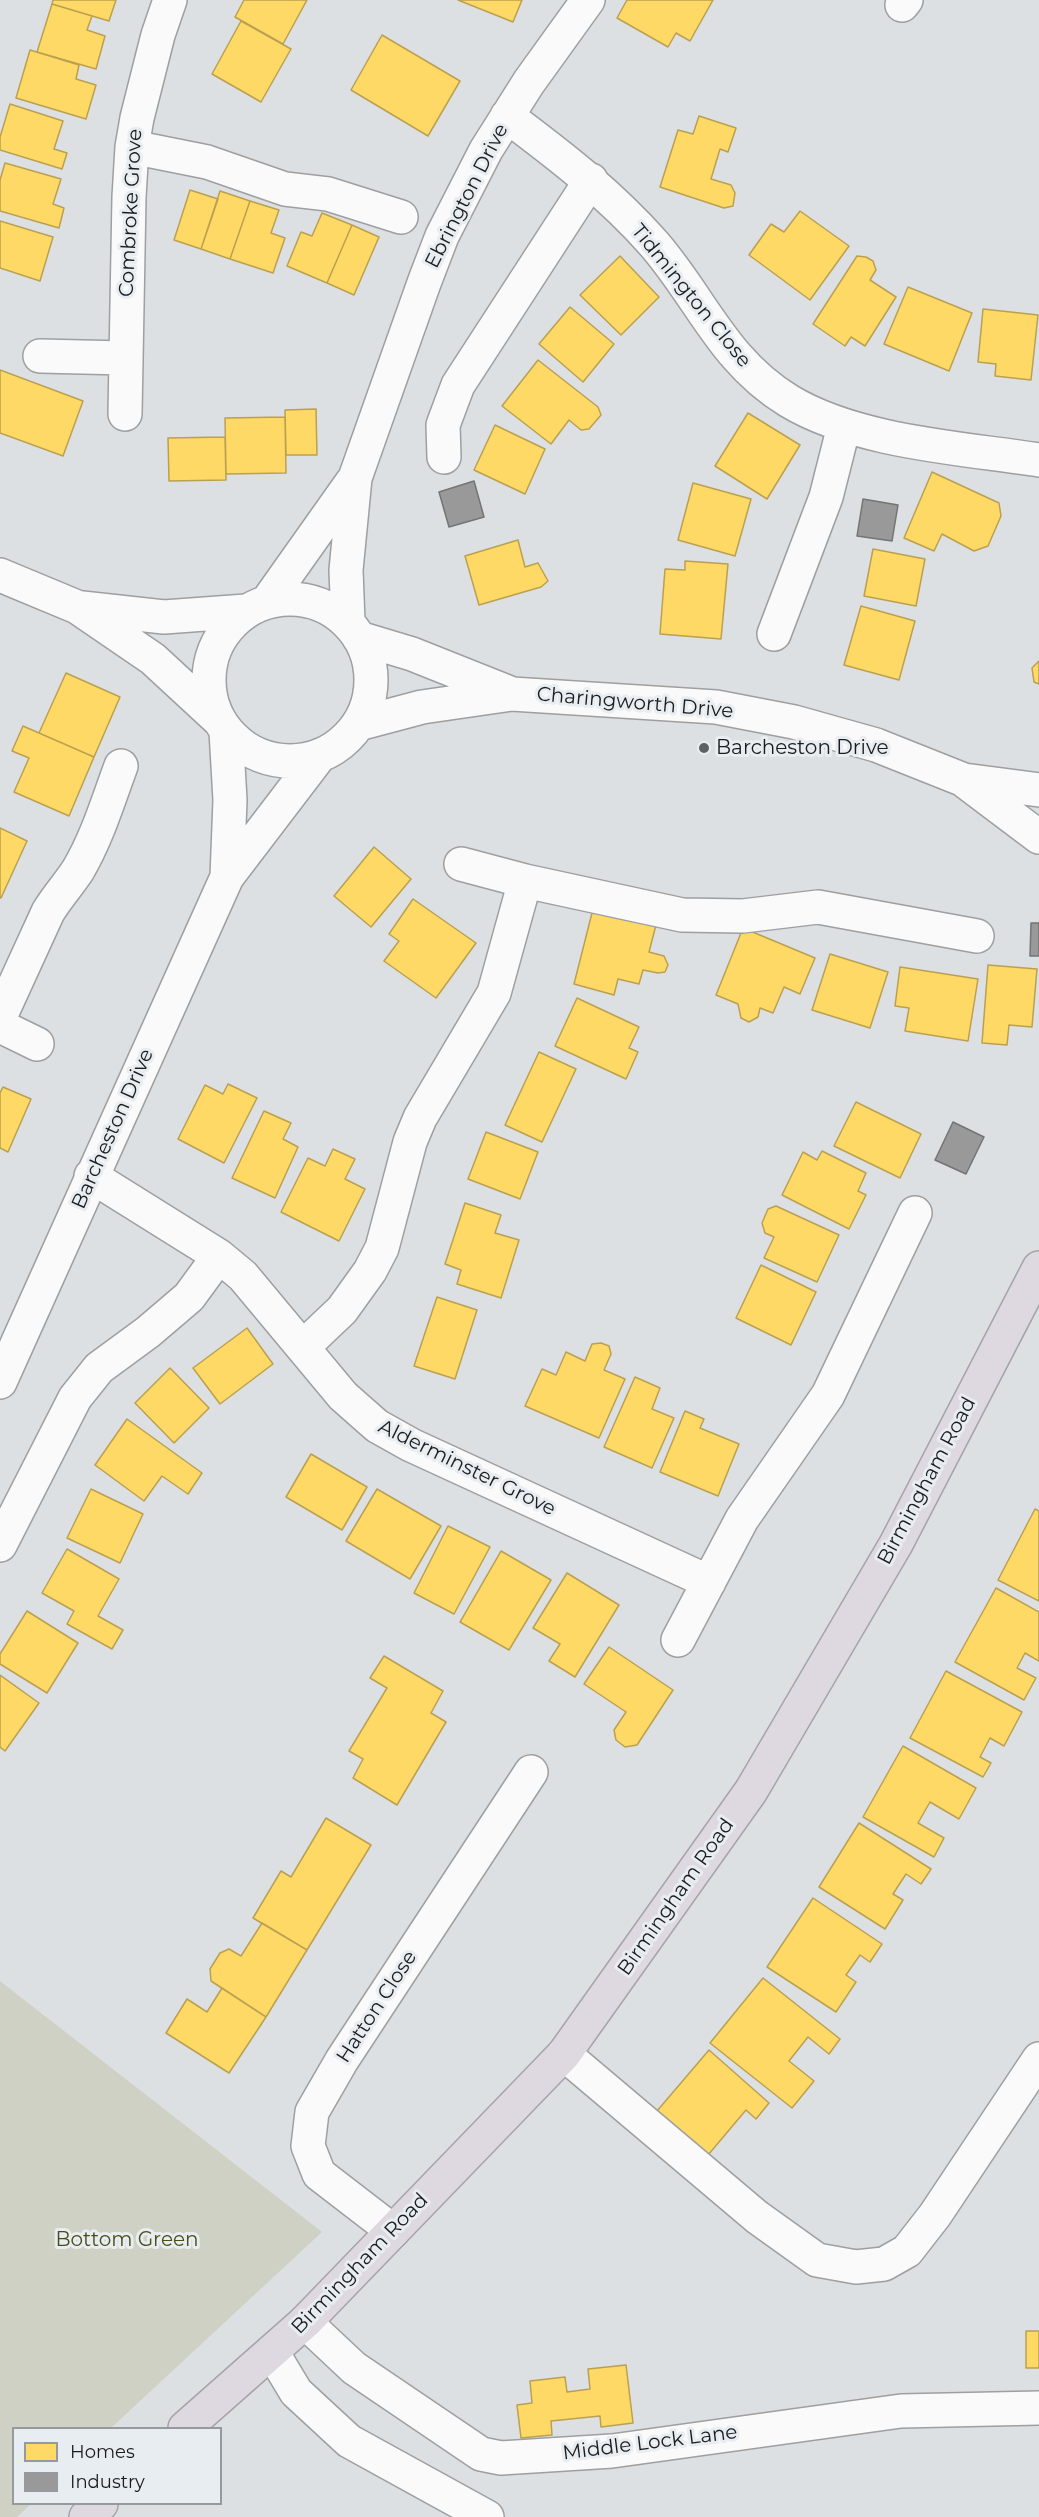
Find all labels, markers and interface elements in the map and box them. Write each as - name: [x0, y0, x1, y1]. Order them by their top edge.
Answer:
- street label: Ebrington Drive: [420, 120, 514, 272]
- street label: Combroke Grove: [115, 128, 147, 298]
- street label: Tidmington Close: [626, 220, 756, 372]
- street label: Charingworth Drive: [536, 682, 734, 724]
- place label: Barcheston Drive: [716, 736, 889, 760]
- marker: Barcheston Drive: [697, 741, 711, 755]
- street label: Barcheston Drive: [67, 1045, 159, 1213]
- street label: Birmingham Road: [873, 1393, 981, 1569]
- street label: Alderminster Grove: [374, 1415, 560, 1521]
- street label: Birmingham Road: [613, 1814, 739, 1980]
- street label: Hatton Close: [332, 1946, 422, 2068]
- street label: Birmingham Road: [287, 2189, 433, 2339]
- park label: Bottom Green: [55, 2228, 199, 2252]
- street label: Middle Lock Lane: [561, 2420, 739, 2466]
- legend: [12, 2427, 222, 2505]
- text: Homes: [70, 2441, 135, 2463]
- text: Industry: [70, 2471, 145, 2493]

